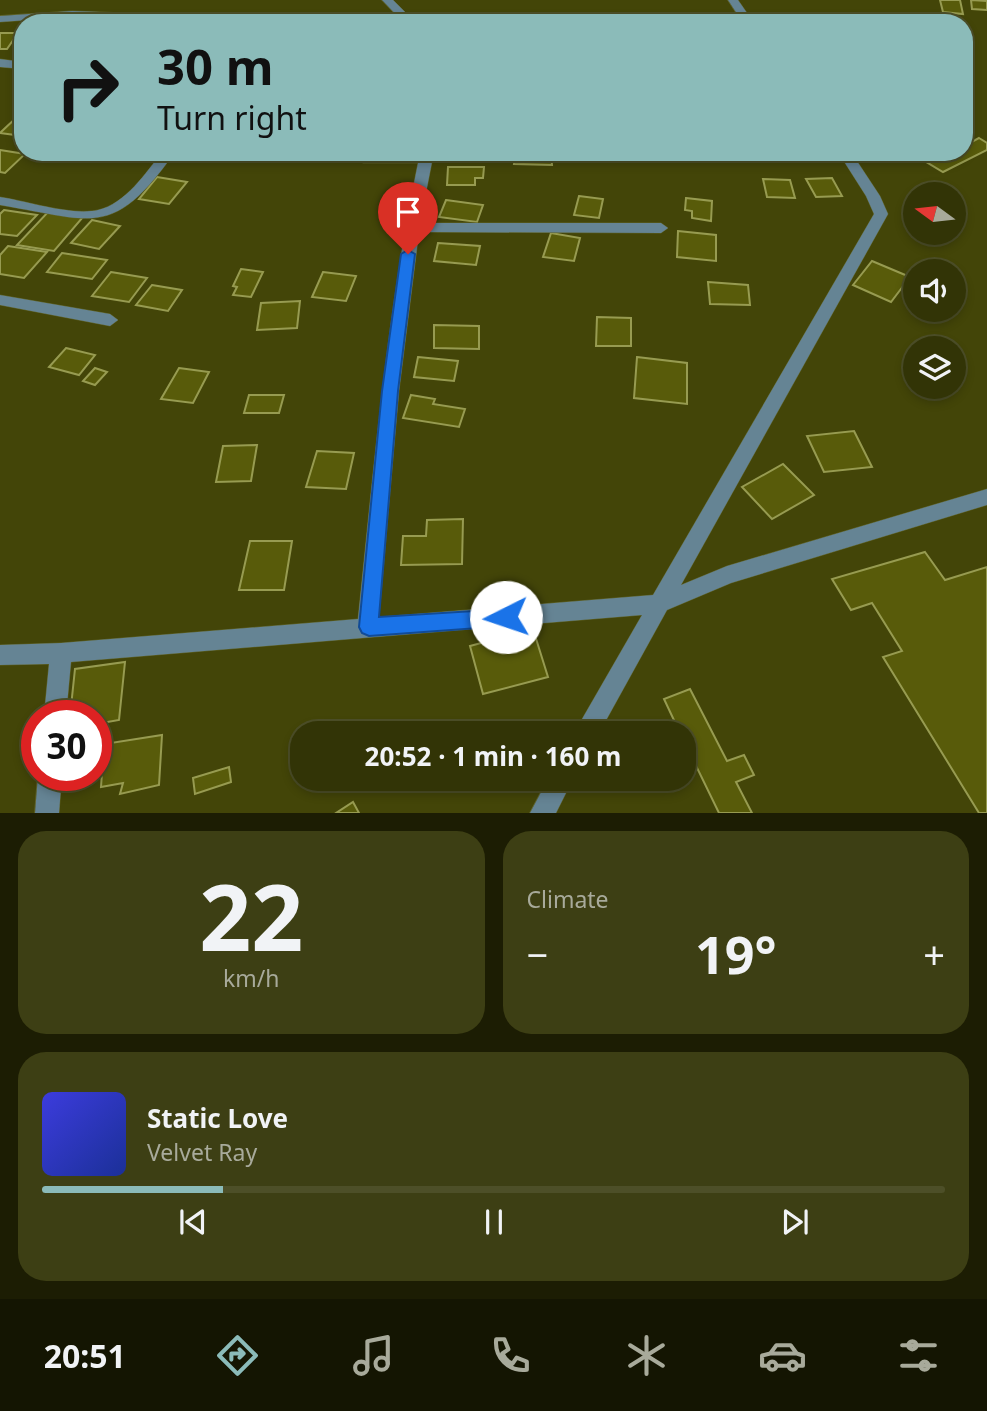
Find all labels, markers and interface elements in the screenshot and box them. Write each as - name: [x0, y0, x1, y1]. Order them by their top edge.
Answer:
- text: 30 m: [157, 33, 274, 99]
- icon: right: [42, 42, 133, 133]
- text: Turn right: [157, 96, 307, 139]
- pin: [378, 182, 438, 254]
- north arrow: [903, 182, 966, 245]
- map controls: [903, 182, 966, 399]
- icon: arrive: [389, 193, 427, 231]
- button: sound: [903, 259, 966, 322]
- button: layers: [903, 336, 966, 399]
- position arrow: [469, 580, 543, 654]
- speed limit sign: 30: [21, 700, 112, 791]
- text: 20:52 · 1 min · 160 m: [365, 738, 621, 774]
- text: 22: [199, 854, 303, 978]
- text: Climate: [527, 883, 609, 915]
- text: 19°: [695, 918, 777, 989]
- text: −: [527, 928, 548, 980]
- text: +: [923, 928, 945, 980]
- text: km/h: [223, 962, 280, 994]
- text: Static Love: [147, 1100, 288, 1136]
- text: Velvet Ray: [147, 1136, 257, 1168]
- icon: previous: [174, 1203, 212, 1241]
- icon: pause: [475, 1203, 513, 1241]
- icon: next: [776, 1203, 814, 1241]
- icon: directions: [213, 1331, 262, 1380]
- icon: music: [349, 1331, 398, 1380]
- icon: phone: [486, 1331, 535, 1380]
- icon: climate: [622, 1331, 671, 1380]
- icon: car: [758, 1331, 807, 1380]
- icon: filters: [894, 1331, 943, 1380]
- text: 20:51: [44, 1334, 126, 1377]

